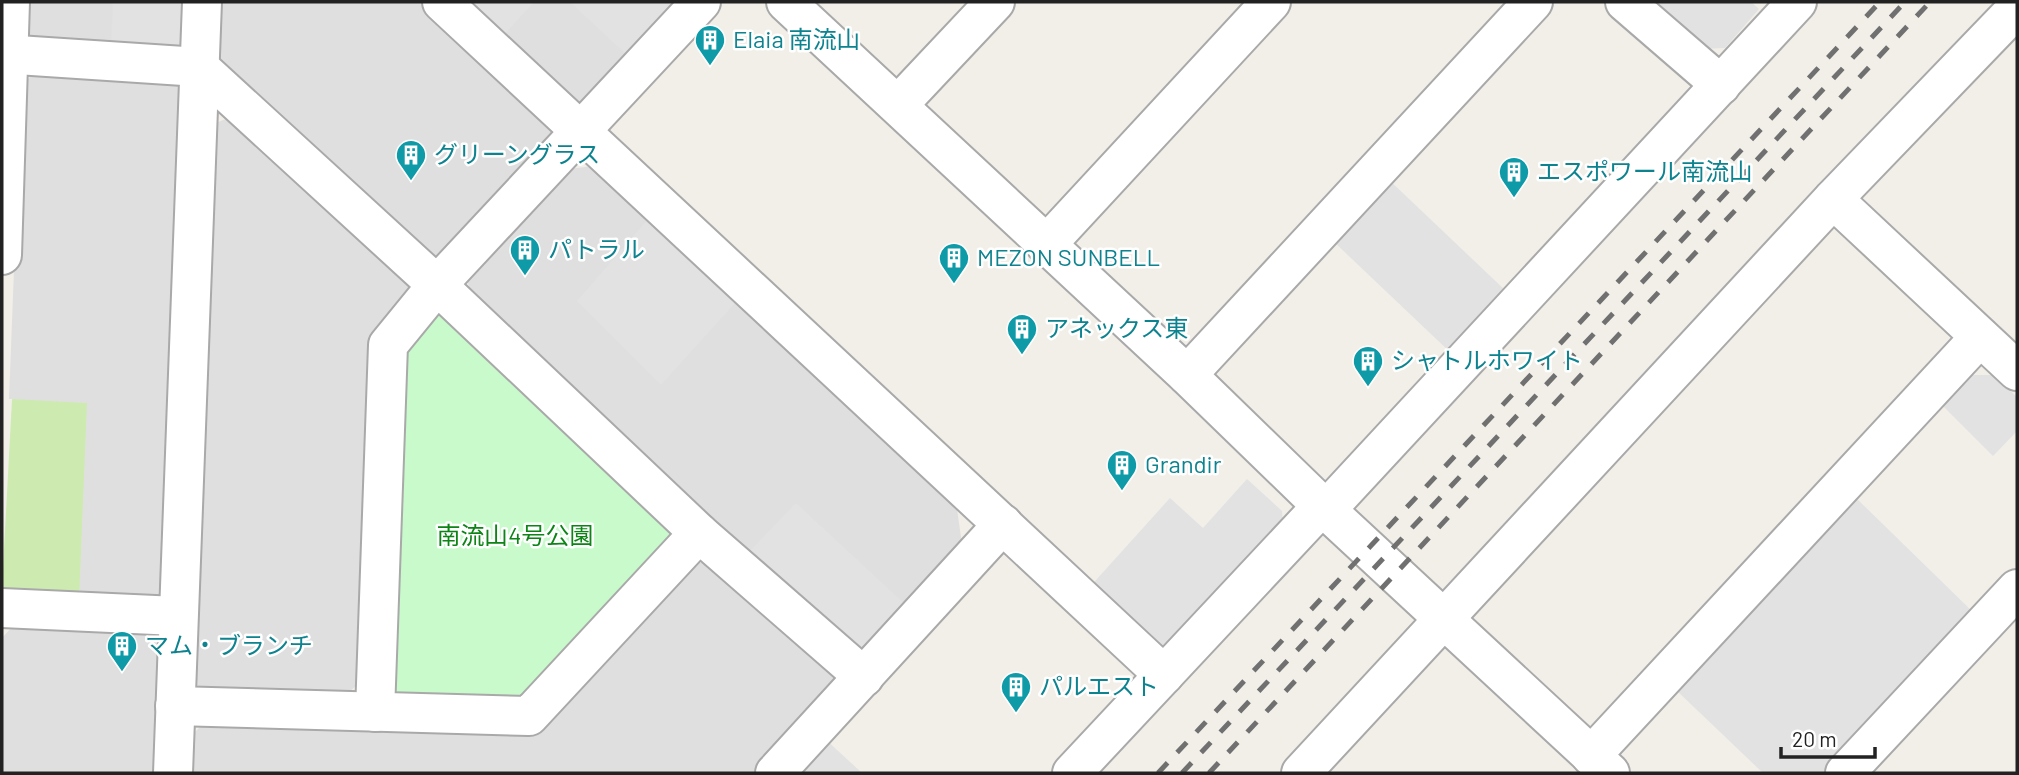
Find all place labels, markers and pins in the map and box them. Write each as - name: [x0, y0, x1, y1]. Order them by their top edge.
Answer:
- building icon: Elaia 南流山: [693, 23, 727, 67]
- place label: Elaia 南流山: [733, 24, 861, 53]
- building icon: グリーングラス: [394, 138, 428, 182]
- place label: グリーングラス: [434, 139, 600, 168]
- building icon: エスポワール南流山: [1497, 155, 1531, 199]
- place label: エスポワール南流山: [1537, 156, 1753, 185]
- building icon: パトラル: [508, 233, 542, 277]
- place label: パトラル: [548, 234, 645, 263]
- building icon: MEZON SUNBELL: [937, 241, 971, 285]
- place label: MEZON SUNBELL: [977, 242, 1160, 271]
- building icon: アネックス東: [1005, 312, 1039, 356]
- place label: アネックス東: [1045, 313, 1188, 342]
- building icon: シャトルホワイト: [1351, 344, 1385, 388]
- place label: シャトルホワイト: [1391, 345, 1583, 374]
- building icon: Grandir: [1105, 448, 1139, 492]
- place label: Grandir: [1145, 449, 1222, 478]
- building icon: マム・ブランチ: [105, 629, 139, 673]
- place label: マム・ブランチ: [145, 630, 313, 659]
- building icon: パルエスト: [999, 670, 1033, 714]
- place label: パルエスト: [1039, 671, 1159, 700]

